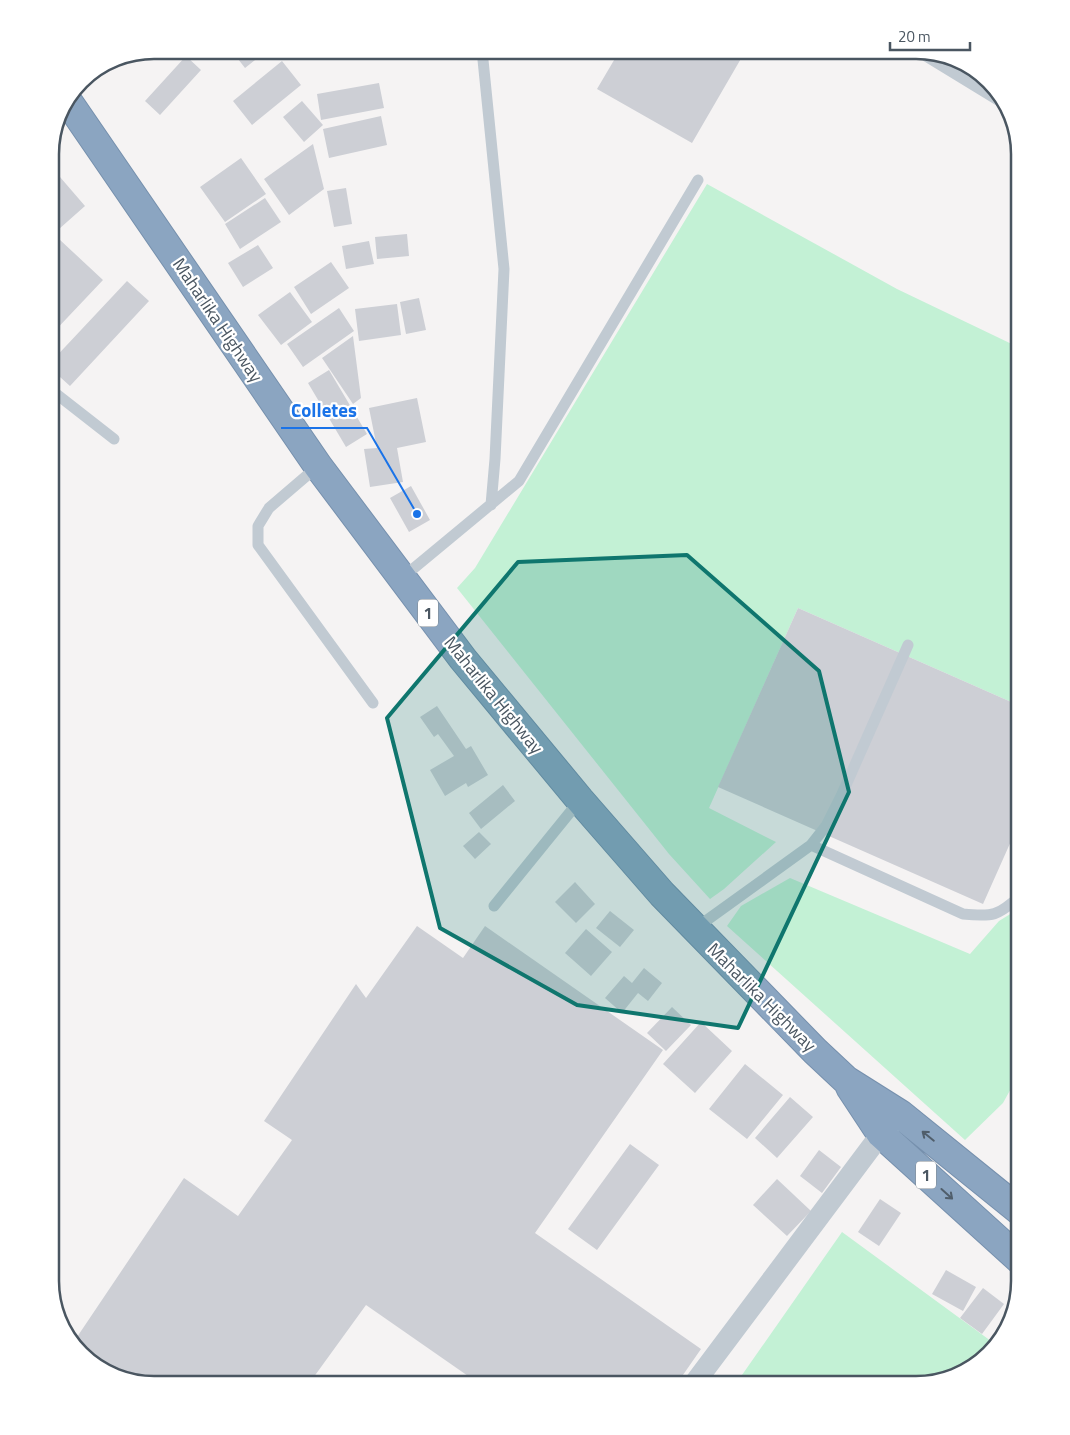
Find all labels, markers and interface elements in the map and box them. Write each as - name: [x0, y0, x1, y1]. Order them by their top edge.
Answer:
- scale bar: [890, 20, 970, 52]
- text: 20 m: [898, 25, 931, 48]
- street label: Maharlika Highway: [166, 252, 270, 388]
- callout: Colletes: [281, 394, 367, 428]
- text: Colletes: [291, 395, 357, 424]
- road number: 1: [418, 600, 438, 626]
- street label: Maharlika Highway: [438, 630, 550, 760]
- street label: Maharlika Highway: [701, 936, 823, 1058]
- one-way arrow: [922, 1131, 935, 1142]
- road number: 1: [916, 1162, 936, 1188]
- one-way arrow: [940, 1188, 953, 1199]

